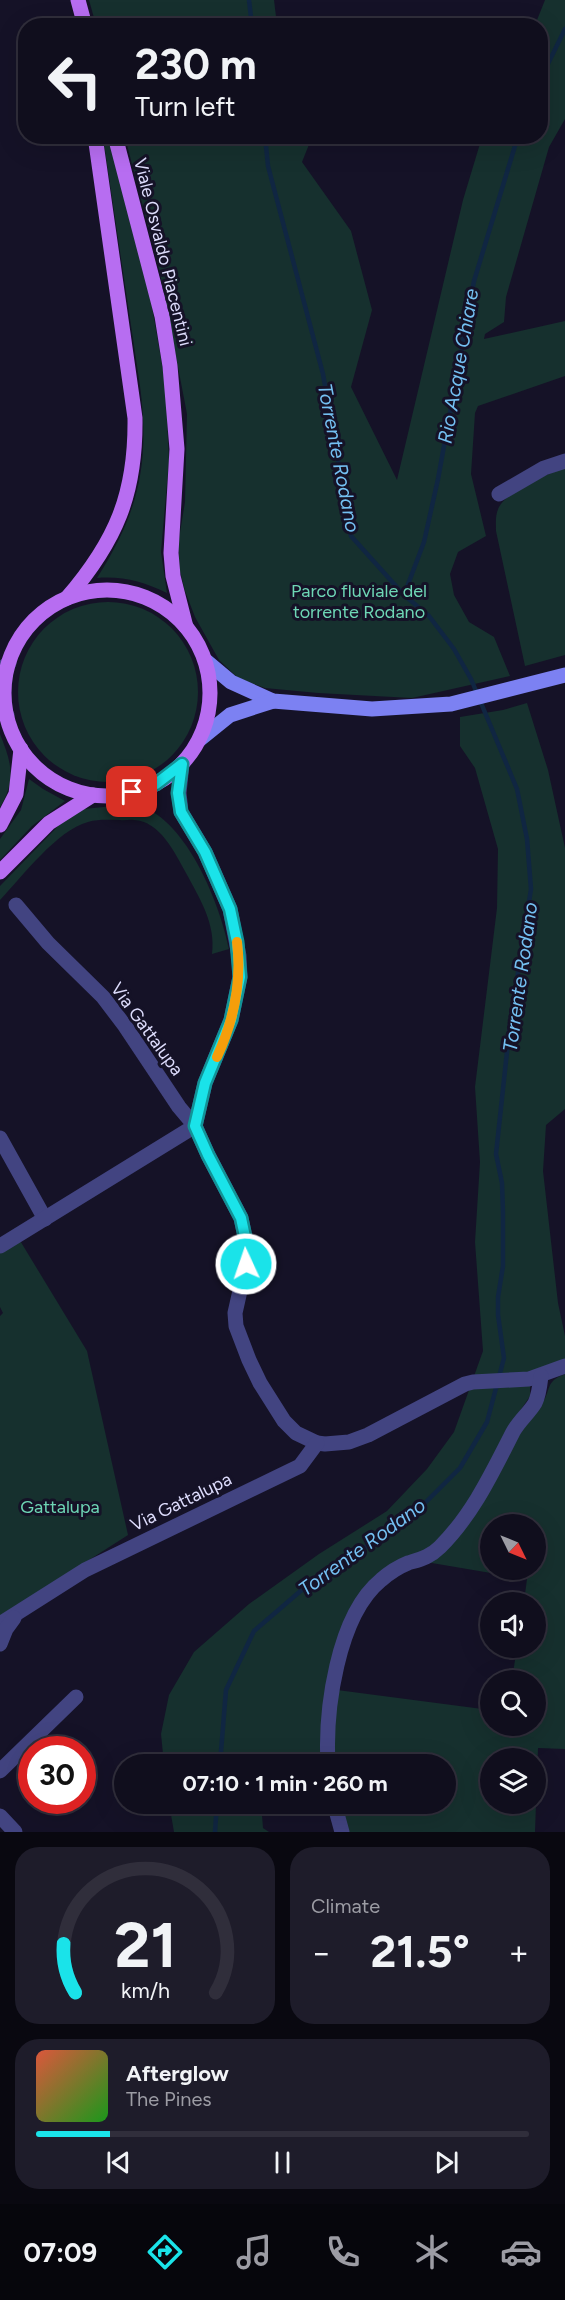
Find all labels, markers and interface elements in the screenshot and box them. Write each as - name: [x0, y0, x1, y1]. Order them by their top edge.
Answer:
- text: 230 m: [135, 39, 257, 90]
- icon: left: [36, 42, 114, 120]
- text: Turn left: [135, 90, 235, 123]
- street label: Viale Osvaldo Piacentini: [129, 156, 197, 348]
- water label: Rio Acque Chiare: [433, 287, 483, 445]
- water label: Torrente Rodano: [313, 382, 365, 535]
- park label: Parco fluviale del torrente Rodano: [291, 580, 427, 623]
- pin: [106, 766, 157, 817]
- icon: arrive: [115, 775, 148, 808]
- water label: Torrente Rodano: [498, 900, 542, 1053]
- street label: Via Gattalupa: [106, 978, 188, 1080]
- position arrow: [214, 1232, 278, 1296]
- street label: Via Gattalupa: [127, 1468, 235, 1536]
- water label: Torrente Rodano: [294, 1493, 430, 1601]
- park label: Gattalupa: [20, 1496, 100, 1518]
- north arrow: [480, 1514, 546, 1580]
- map controls: [480, 1514, 546, 1814]
- button: sound: [480, 1592, 546, 1658]
- button: search: [480, 1670, 546, 1736]
- speed limit sign: 30: [18, 1736, 96, 1814]
- button: layers: [480, 1748, 546, 1814]
- text: 07:10 · 1 min · 260 m: [182, 1770, 388, 1797]
- text: Climate: [311, 1894, 380, 1918]
- text: 21: [114, 1908, 176, 1983]
- text: 21.5°: [370, 1924, 470, 1978]
- text: −: [311, 1933, 332, 1972]
- text: +: [508, 1933, 529, 1972]
- text: km/h: [121, 1978, 169, 2003]
- text: Afterglow: [126, 2060, 229, 2087]
- text: The Pines: [126, 2087, 212, 2111]
- icon: previous: [102, 2146, 135, 2179]
- icon: pause: [266, 2146, 299, 2179]
- icon: next: [430, 2146, 463, 2179]
- icon: directions: [144, 2231, 186, 2273]
- icon: music: [233, 2231, 275, 2273]
- icon: phone: [322, 2231, 364, 2273]
- icon: climate: [411, 2231, 453, 2273]
- icon: car: [500, 2231, 542, 2273]
- text: 07:09: [23, 2236, 97, 2269]

